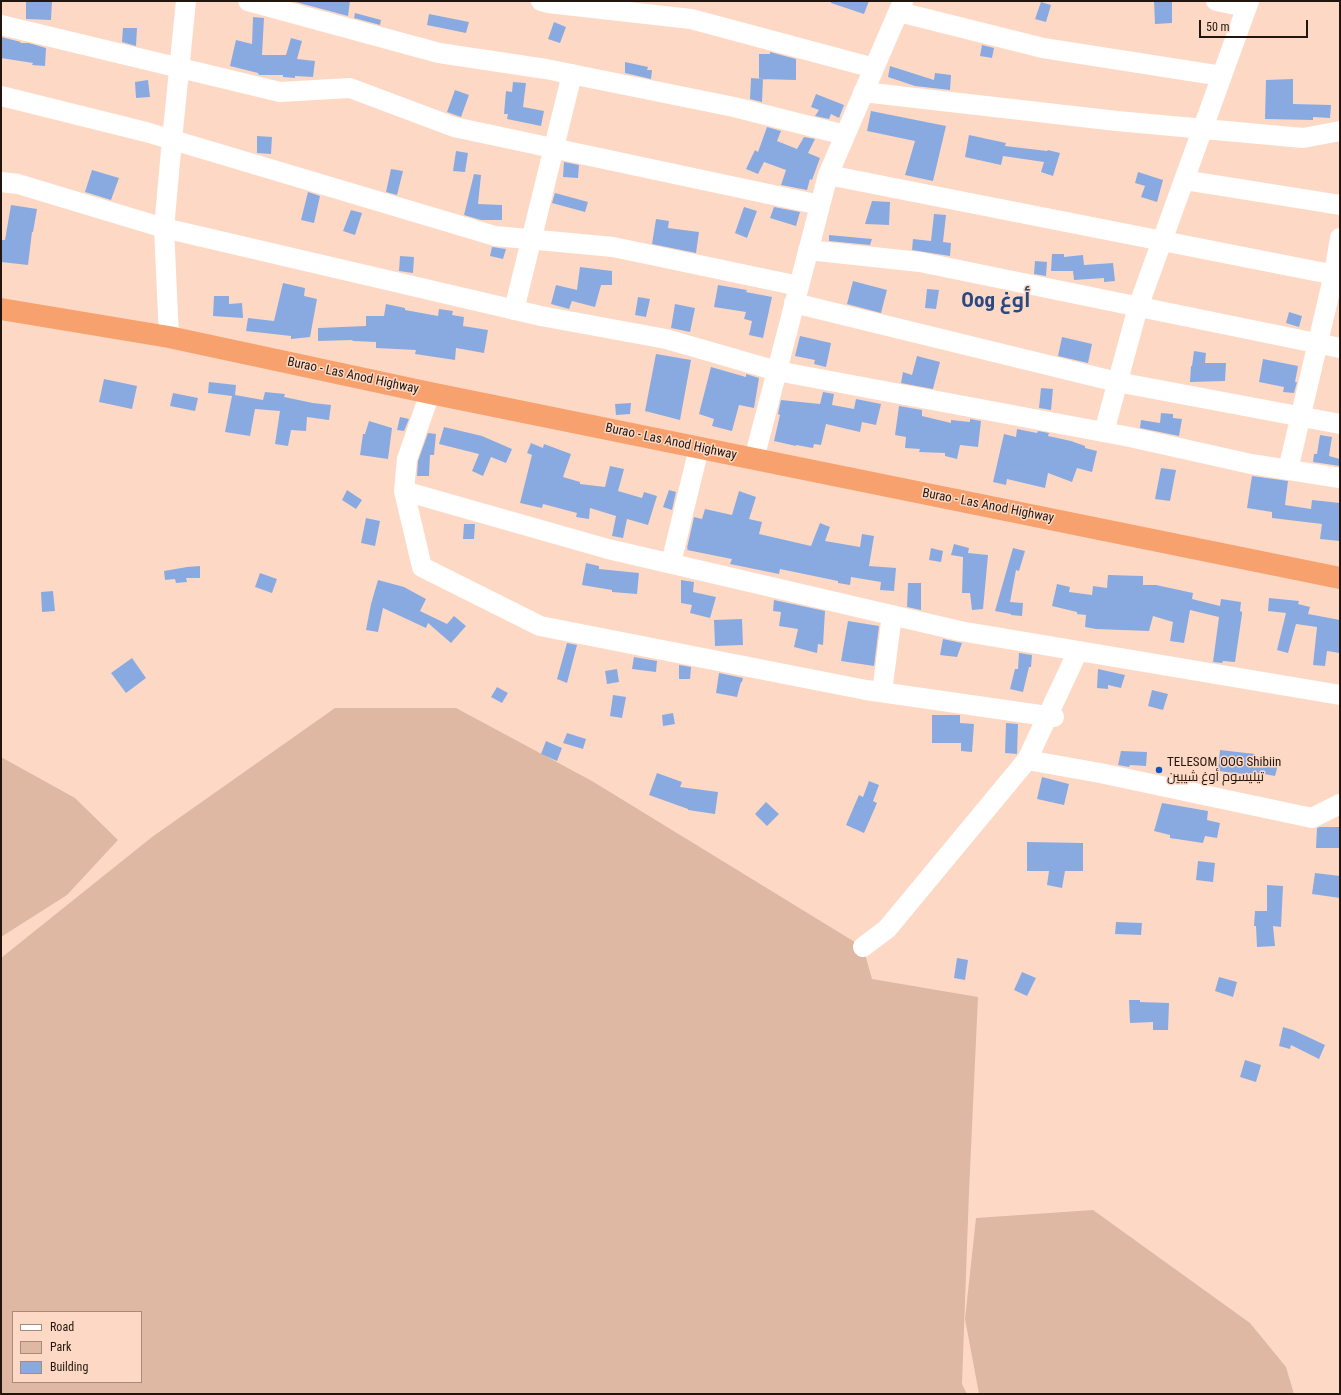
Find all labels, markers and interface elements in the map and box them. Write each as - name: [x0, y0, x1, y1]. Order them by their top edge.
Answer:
- scale bar: [1201, 12, 1310, 38]
- text: 50 m: [1206, 20, 1230, 34]
- district label: Oog أوغ: [961, 289, 1031, 315]
- street label: Burao - Las Anod Highway: [286, 354, 420, 398]
- street label: Burao - Las Anod Highway: [604, 420, 738, 464]
- street label: Burao - Las Anod Highway: [921, 486, 1055, 526]
- place label: TELESOM OOG Shibiin تيليسوم أوغ شيبين: [1167, 755, 1281, 786]
- marker: TELESOM OOG Shibiin تيليسوم أوغ شيبين: [1154, 765, 1164, 775]
- legend: [12, 1311, 142, 1383]
- text: Road: [50, 1320, 74, 1334]
- text: Park: [50, 1340, 71, 1354]
- text: Building: [50, 1360, 88, 1374]

